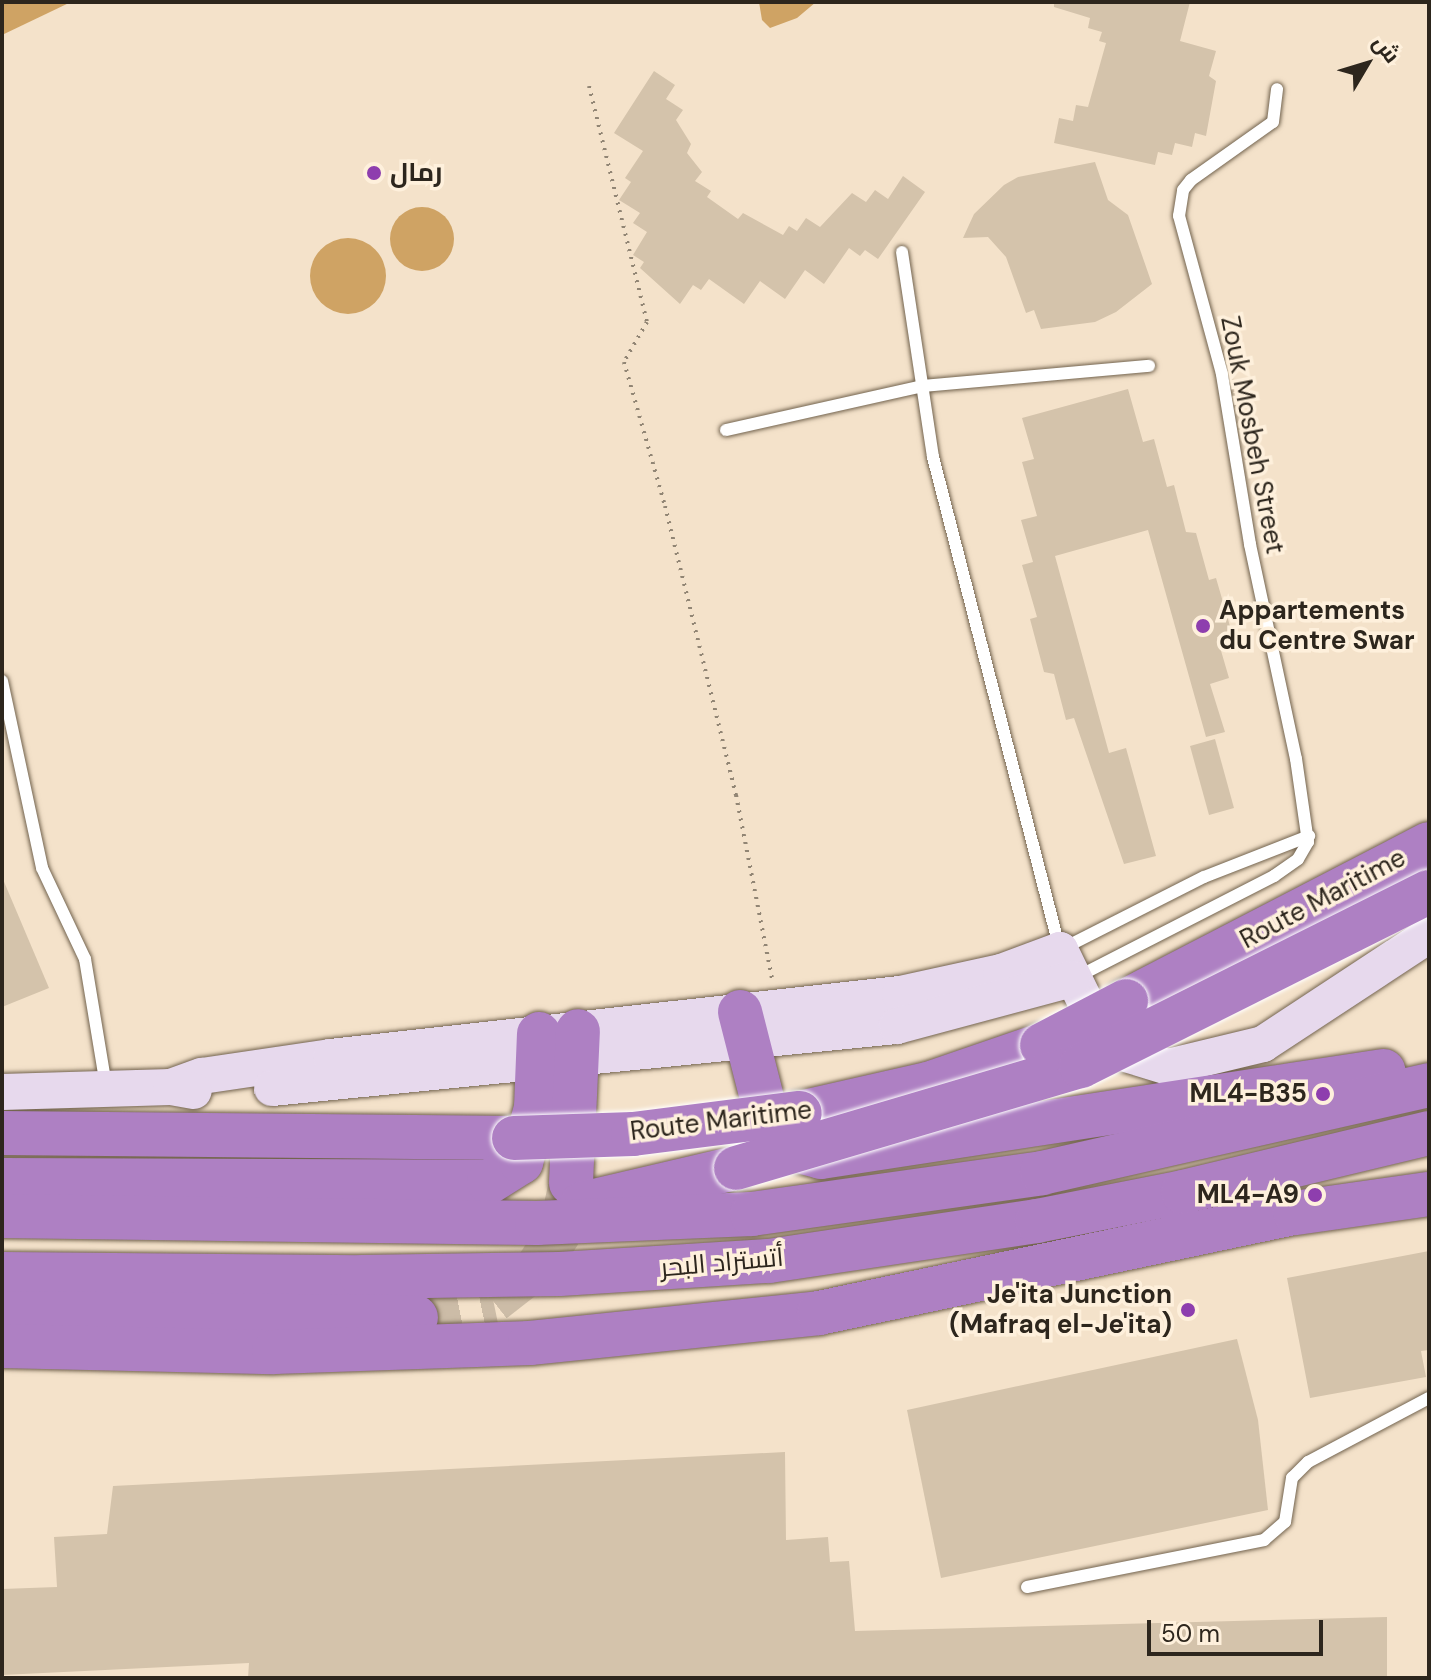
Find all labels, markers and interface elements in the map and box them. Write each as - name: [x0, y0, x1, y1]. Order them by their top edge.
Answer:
- north arrow: [1327, 24, 1407, 104]
- text: ش: [1366, 29, 1406, 69]
- place label: رمال: [390, 157, 443, 189]
- marker: رمال: [365, 164, 383, 182]
- street label: Zouk Mosbeh Street: [1214, 314, 1290, 556]
- place label: Appartements du Centre Swar: [1219, 595, 1415, 656]
- marker: Appartements du Centre Swar: [1194, 617, 1212, 635]
- street label: Route Maritime: [1235, 842, 1411, 956]
- place label: ML4-B35: [1190, 1078, 1307, 1110]
- marker: ML4-B35: [1314, 1085, 1332, 1103]
- street label: Route Maritime: [628, 1094, 814, 1148]
- place label: ML4-A9: [1197, 1179, 1299, 1211]
- marker: ML4-A9: [1306, 1186, 1324, 1204]
- street label: أتستراد البحر: [659, 1242, 785, 1284]
- place label: Je'ita Junction (Mafraq el-Je'ita): [949, 1279, 1172, 1340]
- marker: Je'ita Junction (Mafraq el-Je'ita): [1179, 1301, 1197, 1319]
- scale bar: [1151, 1604, 1327, 1654]
- text: 50 m: [1161, 1618, 1220, 1649]

